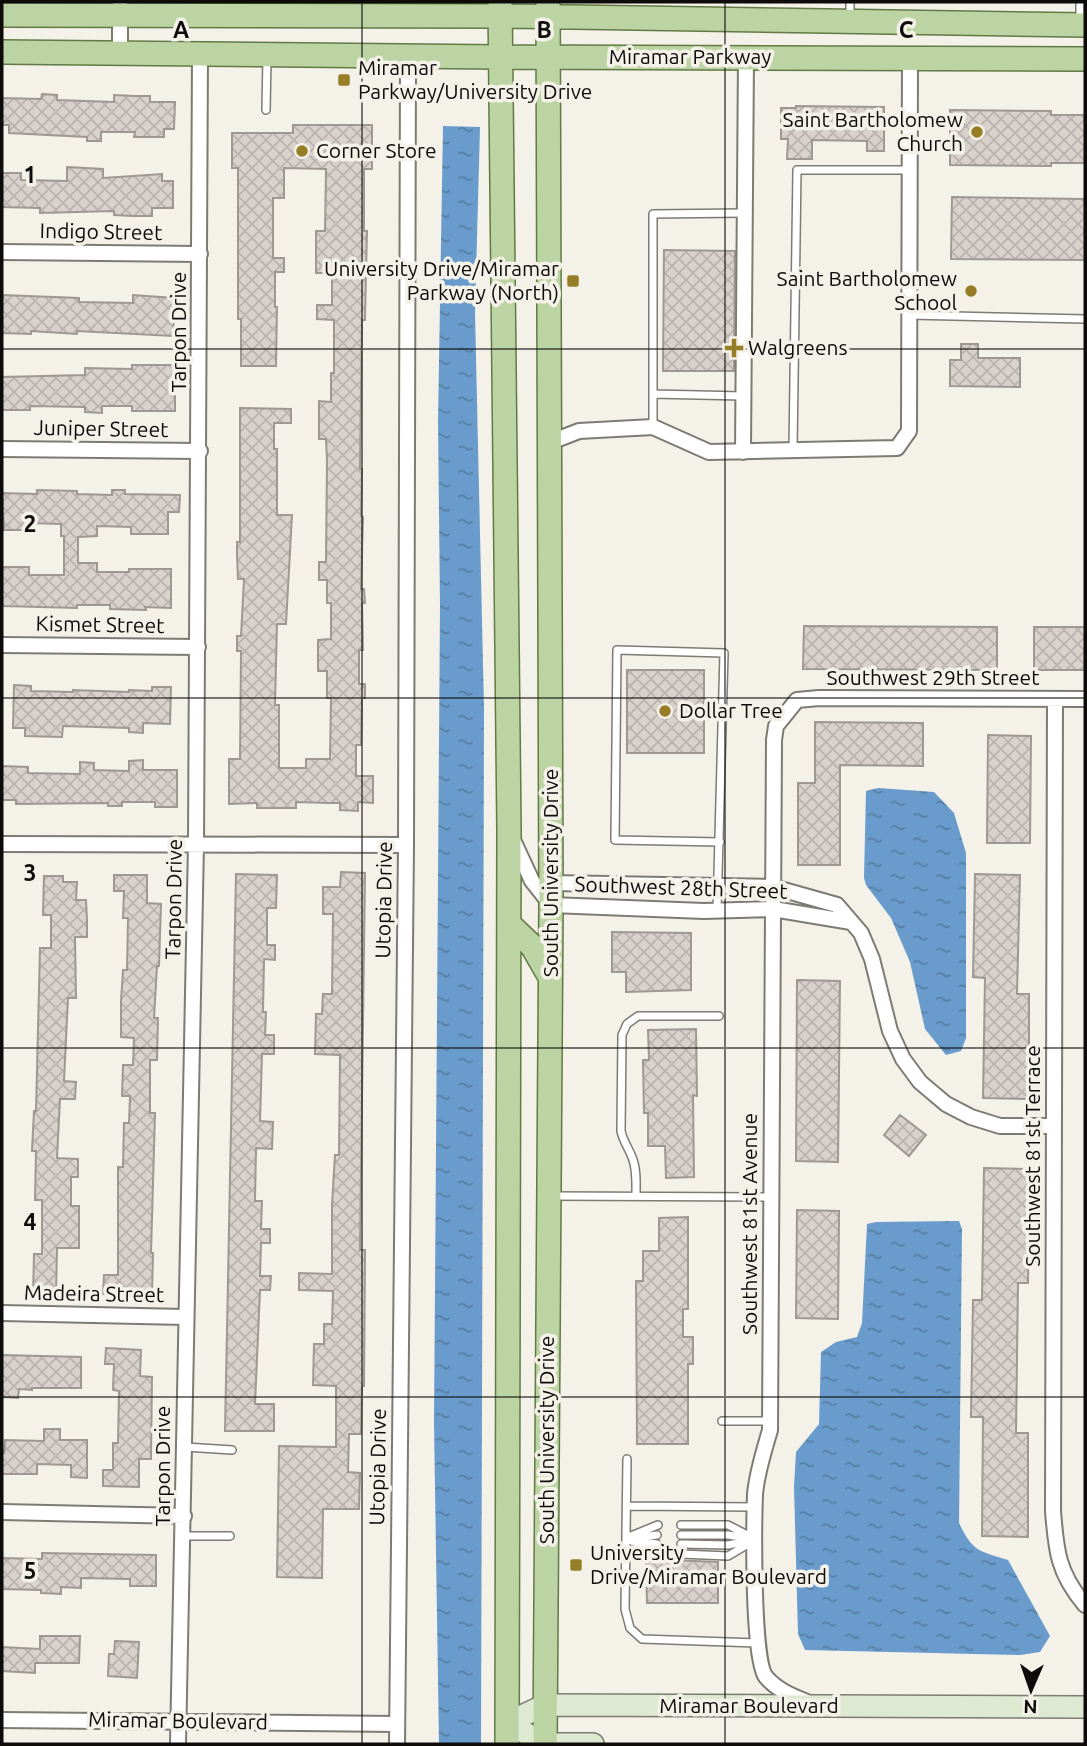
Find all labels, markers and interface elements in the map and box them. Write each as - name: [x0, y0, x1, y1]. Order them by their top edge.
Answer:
- text: A: [173, 17, 189, 42]
- text: B: [536, 17, 552, 42]
- text: C: [899, 17, 914, 42]
- street label: Miramar Parkway: [609, 44, 771, 68]
- place label: Miramar Parkway/University Drive: [358, 55, 592, 103]
- marker: Miramar Parkway/University Drive: [336, 72, 352, 88]
- place label: Saint Bartholomew Church: [783, 107, 963, 155]
- marker: Saint Bartholomew Church: [969, 124, 985, 140]
- place label: Corner Store: [316, 138, 436, 162]
- marker: Corner Store: [294, 143, 310, 159]
- text: 1: [24, 162, 36, 187]
- street label: Indigo Street: [40, 218, 162, 244]
- place label: University Drive/Miramar Parkway (North): [324, 256, 559, 304]
- place label: Saint Bartholomew School: [777, 266, 957, 314]
- street label: Tarpon Drive: [166, 272, 190, 392]
- marker: University Drive/Miramar Parkway (North): [565, 273, 581, 289]
- marker: Saint Bartholomew School: [963, 283, 979, 299]
- place label: Walgreens: [748, 335, 848, 359]
- marker: Walgreens: [726, 340, 742, 356]
- street label: Juniper Street: [33, 415, 169, 441]
- text: 2: [24, 511, 36, 536]
- street label: Kismet Street: [35, 611, 165, 637]
- street label: Southwest 29th Street: [827, 665, 1039, 689]
- place label: Dollar Tree: [679, 698, 783, 722]
- marker: Dollar Tree: [657, 703, 673, 719]
- street label: South University Drive: [538, 769, 562, 977]
- street label: Tarpon Drive: [160, 838, 186, 959]
- street label: Utopia Drive: [370, 841, 396, 959]
- text: 3: [24, 860, 36, 885]
- street label: Southwest 28th Street: [574, 871, 788, 903]
- street label: Southwest 81st Terrace: [1020, 1045, 1044, 1267]
- street label: Southwest 81st Avenue: [737, 1113, 761, 1335]
- text: 4: [24, 1209, 37, 1234]
- street label: Madeira Street: [24, 1280, 164, 1306]
- street label: South University Drive: [534, 1336, 558, 1544]
- street label: Tarpon Drive: [150, 1406, 174, 1526]
- street label: Utopia Drive: [364, 1408, 390, 1526]
- place label: University Drive/Miramar Boulevard: [590, 1540, 827, 1588]
- marker: University Drive/Miramar Boulevard: [568, 1557, 584, 1573]
- text: 5: [24, 1558, 36, 1583]
- north arrow: [996, 1655, 1066, 1725]
- street label: Miramar Boulevard: [659, 1693, 839, 1717]
- text: N: [1023, 1696, 1038, 1718]
- street label: Miramar Boulevard: [88, 1706, 268, 1734]

